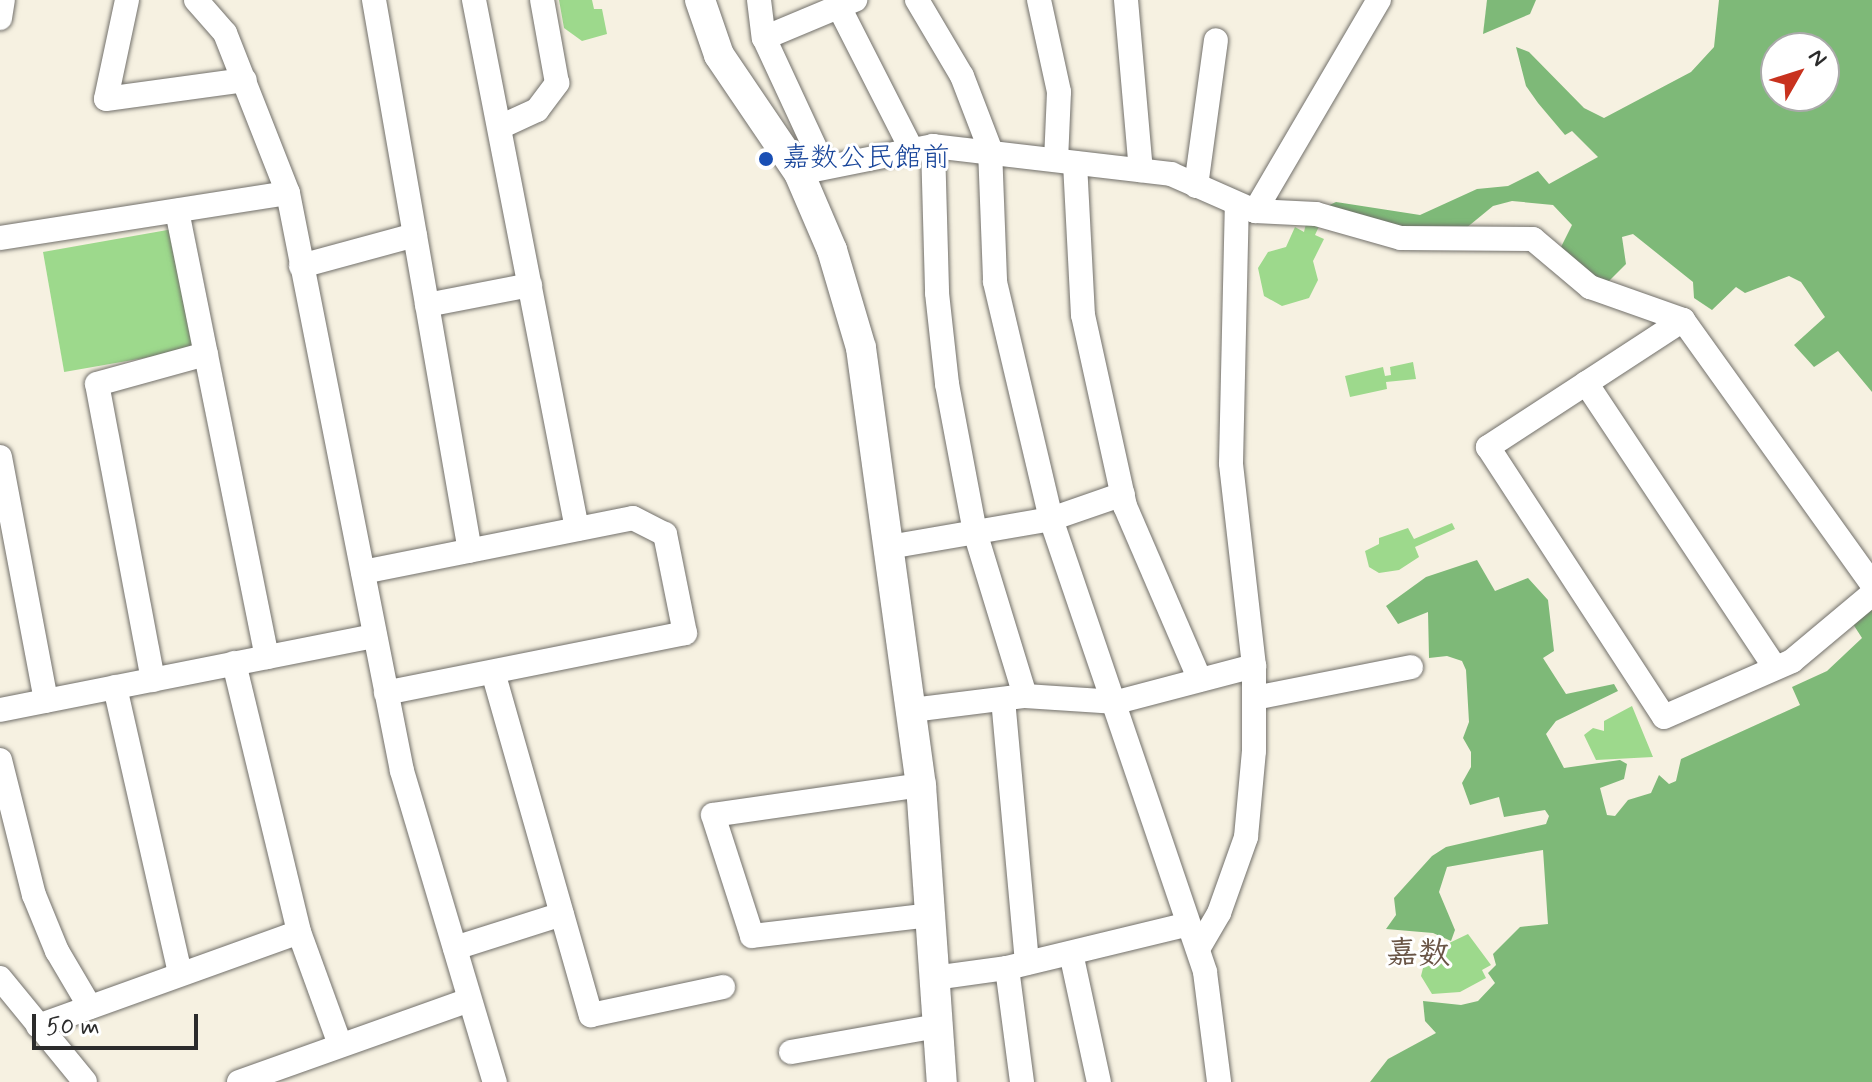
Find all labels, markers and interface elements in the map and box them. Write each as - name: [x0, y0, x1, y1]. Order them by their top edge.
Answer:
- north arrow: [1760, 32, 1840, 112]
- text: N: [1802, 44, 1833, 73]
- place label: 嘉数公民館前: [782, 142, 950, 176]
- marker: 嘉数公民館前: [757, 150, 775, 168]
- district label: 嘉数: [1386, 935, 1450, 973]
- scale bar: [36, 998, 202, 1048]
- text: 50 m: [46, 1012, 100, 1043]

